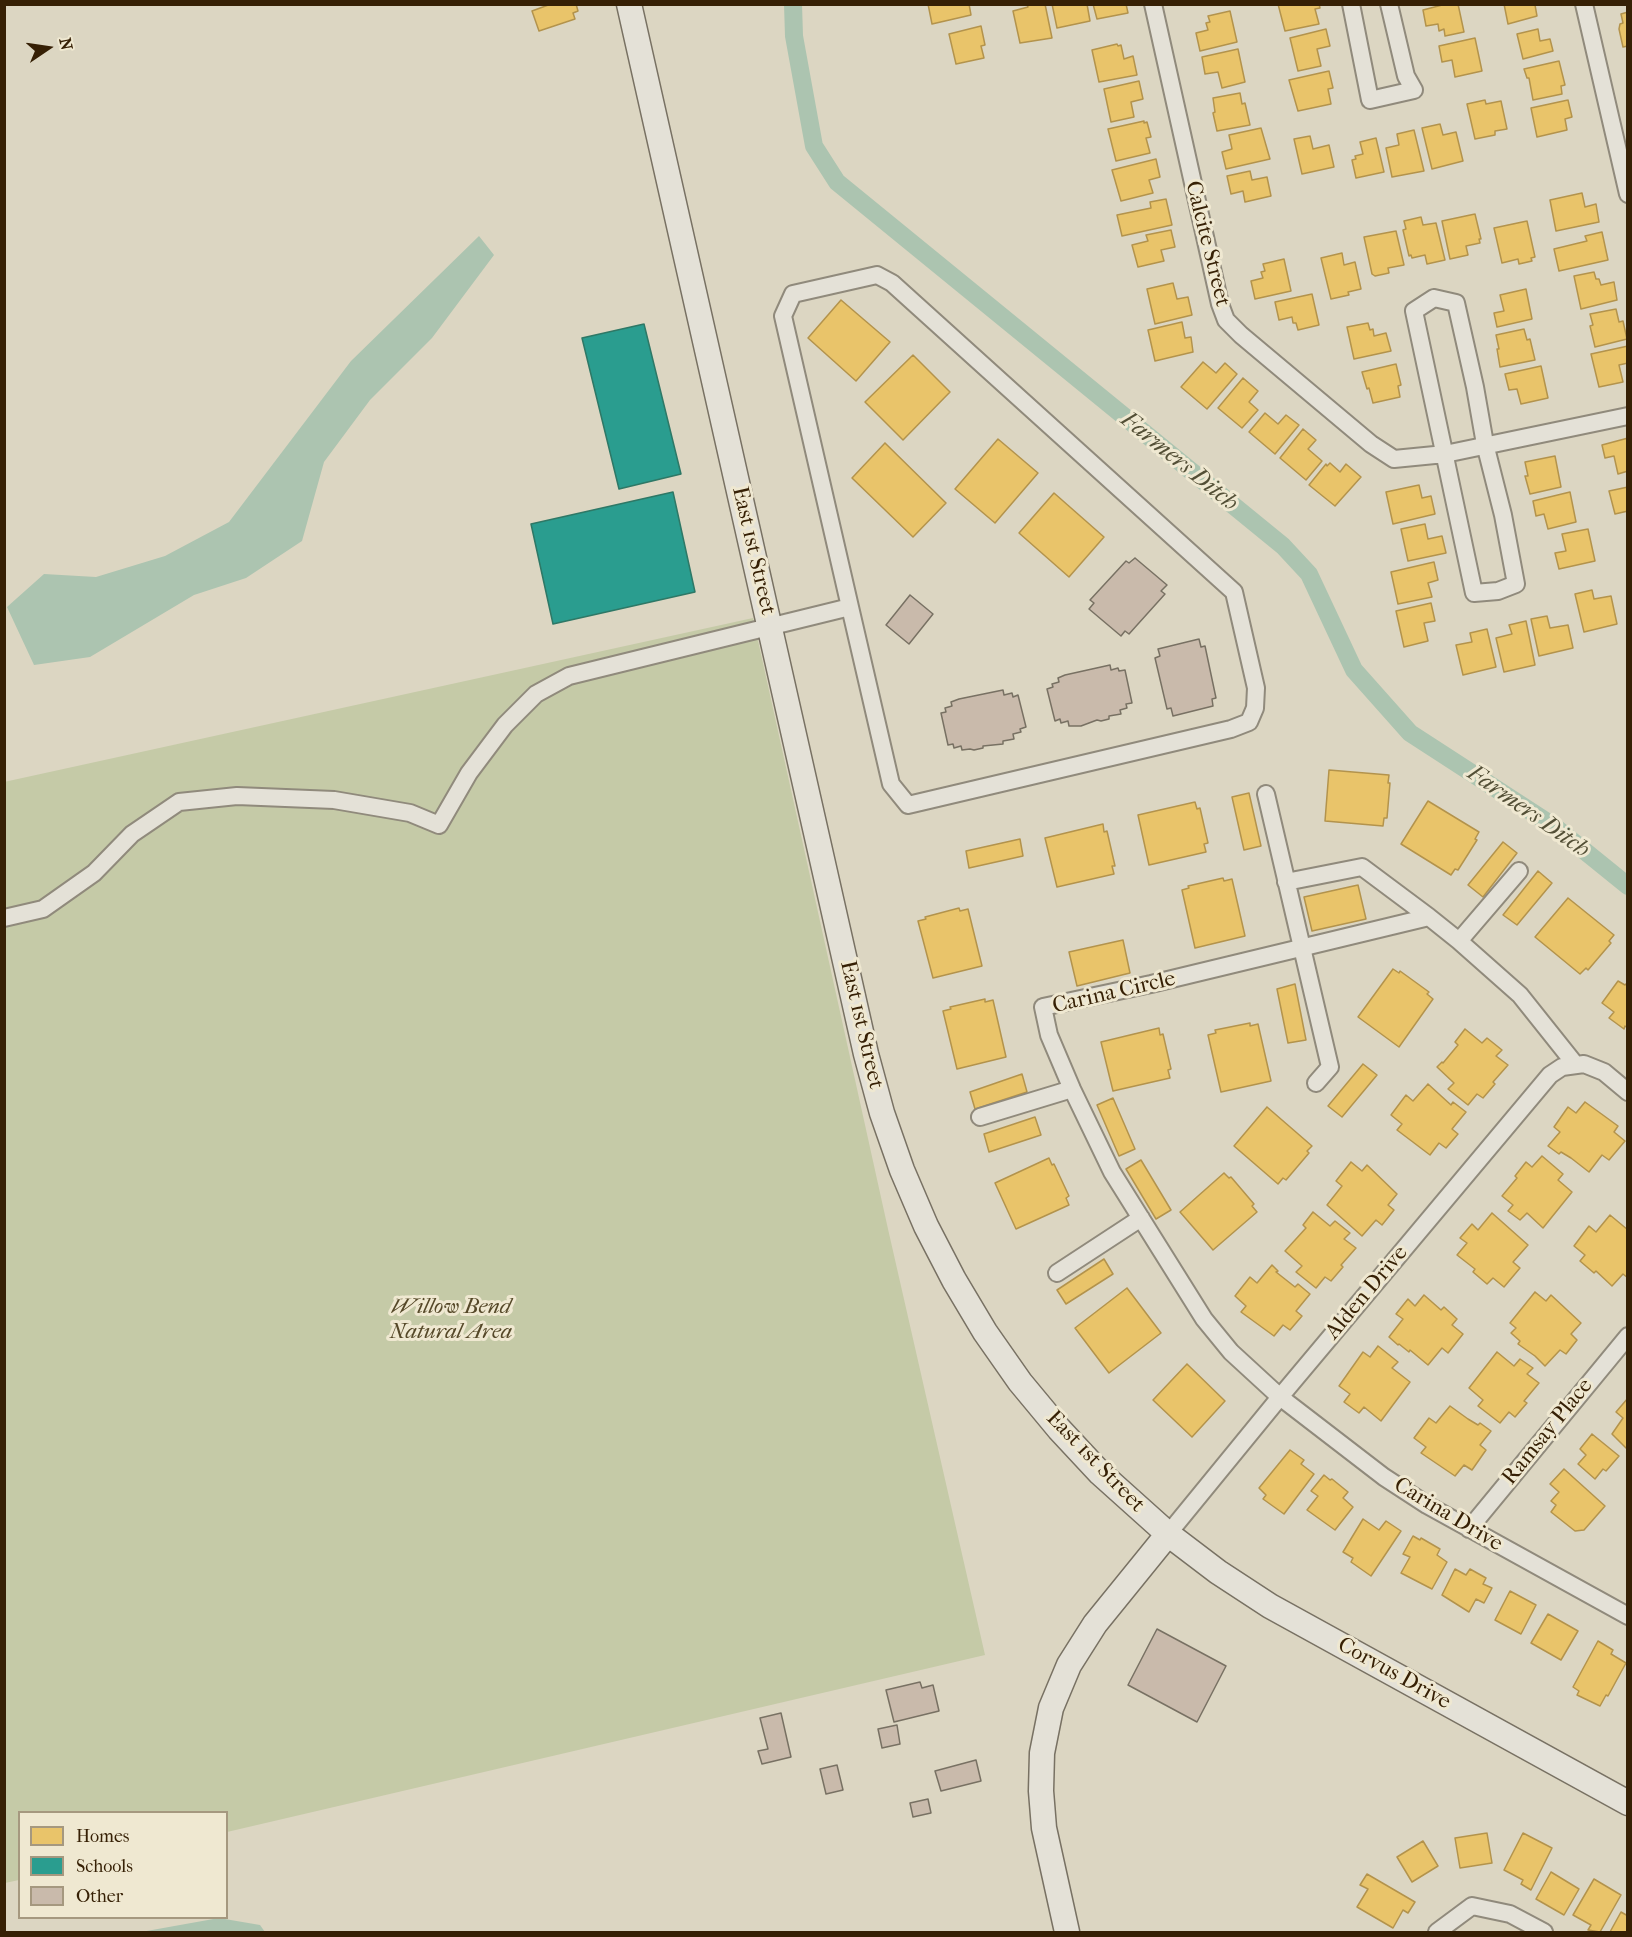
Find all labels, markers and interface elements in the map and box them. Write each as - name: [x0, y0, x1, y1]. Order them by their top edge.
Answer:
- north arrow: [18, 18, 78, 78]
- text: N: [55, 36, 77, 52]
- street label: Calcite Street: [1179, 178, 1235, 310]
- water label: Farmers Ditch: [1115, 406, 1243, 518]
- street label: East 1st Street: [725, 484, 781, 618]
- water label: Farmers Ditch: [1461, 759, 1595, 865]
- street label: East 1st Street: [833, 958, 889, 1092]
- street label: Carina Circle: [1050, 966, 1178, 1020]
- street label: Alden Drive: [1320, 1241, 1414, 1345]
- park label: Willow Bend Natural Area: [390, 1295, 512, 1346]
- street label: Ramsay Place: [1497, 1373, 1599, 1491]
- street label: East 1st Street: [1040, 1406, 1150, 1518]
- street label: Carina Drive: [1389, 1472, 1507, 1558]
- street label: Corvus Drive: [1333, 1632, 1455, 1716]
- legend: [18, 1811, 228, 1919]
- text: Homes: [76, 1826, 130, 1847]
- text: Schools: [76, 1856, 133, 1877]
- text: Other: [76, 1886, 123, 1907]

